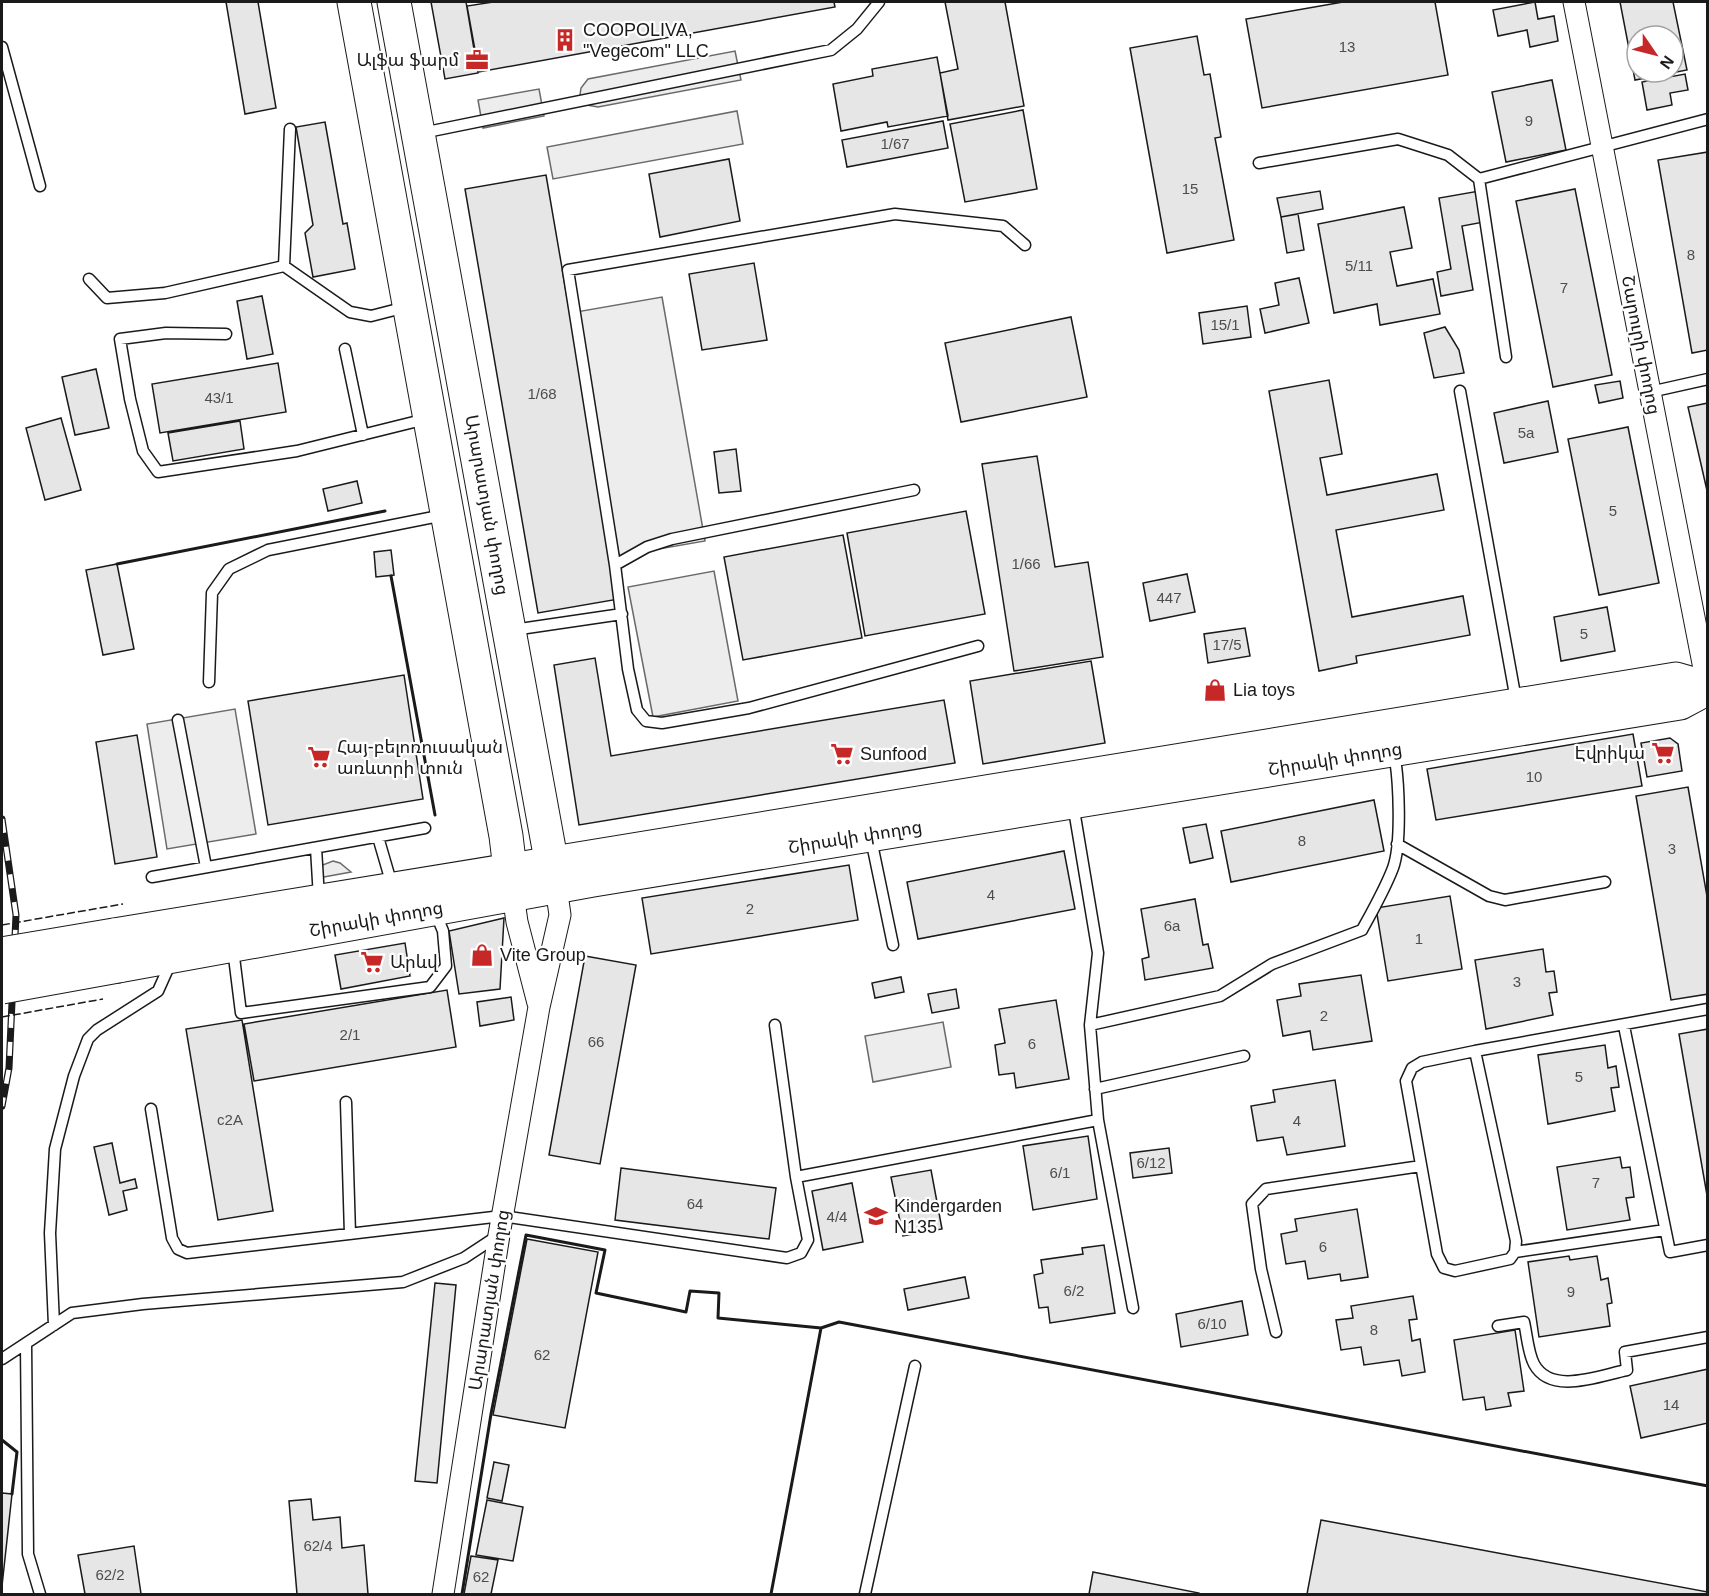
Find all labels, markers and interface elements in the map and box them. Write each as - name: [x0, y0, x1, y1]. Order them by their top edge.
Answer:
- place label: COOPOLIVA, "Vegecom" LLC: [583, 20, 709, 61]
- north arrow: [1625, 24, 1685, 84]
- building icon: COOPOLIVA, "Vegecom" LLC: [552, 27, 578, 53]
- house number: 13: [1339, 38, 1355, 55]
- office icon: Ալֆա ֆարմ: [464, 47, 490, 73]
- place label: Ալֆա ֆարմ: [357, 50, 459, 70]
- text: N: [1657, 53, 1677, 72]
- house number: 9: [1525, 112, 1533, 129]
- house number: 1/67: [880, 135, 910, 152]
- house number: 15: [1182, 180, 1198, 197]
- house number: 8: [1687, 246, 1695, 263]
- house number: 5/11: [1345, 257, 1373, 274]
- street label: Շարուրի փողոց: [1618, 274, 1664, 416]
- house number: 7: [1560, 279, 1568, 296]
- house number: 15/1: [1210, 316, 1240, 333]
- house number: 1/68: [527, 385, 557, 402]
- house number: 43/1: [204, 389, 234, 406]
- street label: Արարատյան փողոց: [461, 413, 513, 597]
- house number: 5a: [1518, 424, 1535, 441]
- house number: 5: [1609, 502, 1617, 519]
- house number: 1/66: [1011, 555, 1041, 572]
- house number: 447: [1156, 589, 1182, 606]
- house number: 5: [1580, 625, 1588, 642]
- house number: 17/5: [1212, 636, 1242, 653]
- shop icon: Lia toys: [1202, 677, 1228, 703]
- place label: Lia toys: [1233, 680, 1295, 700]
- place label: Հայ-բելոռուսական առևտրի տուն: [337, 737, 503, 778]
- street label: Շիրակի փողոց: [1266, 739, 1404, 779]
- supermarket icon: Էվրիկա: [1650, 740, 1676, 766]
- supermarket icon: Sunfood: [829, 741, 855, 767]
- place label: Էվրիկա: [1575, 743, 1645, 763]
- supermarket icon: Հայ-բելոռուսական առևտրի տուն: [306, 744, 332, 770]
- place label: Sunfood: [860, 744, 927, 764]
- house number: 10: [1526, 768, 1542, 785]
- street label: Շիրակի փողոց: [786, 817, 924, 857]
- house number: 8: [1298, 832, 1306, 849]
- house number: 3: [1668, 840, 1676, 857]
- house number: 4: [987, 886, 995, 903]
- street label: Շիրակի փողոց: [307, 897, 445, 941]
- house number: 2: [746, 900, 754, 917]
- house number: 6a: [1164, 917, 1181, 934]
- house number: 1: [1415, 930, 1423, 947]
- shop icon: Vite Group: [469, 942, 495, 968]
- place label: Vite Group: [500, 945, 586, 965]
- supermarket icon: Արևվ: [359, 949, 385, 975]
- place label: Արևվ: [390, 952, 439, 972]
- house number: 3: [1513, 973, 1521, 990]
- house number: 2: [1320, 1007, 1328, 1024]
- house number: 2/1: [340, 1026, 360, 1043]
- house number: 66: [588, 1033, 604, 1050]
- house number: 6: [1028, 1035, 1036, 1052]
- house number: 5: [1575, 1068, 1583, 1085]
- house number: c2А: [217, 1111, 243, 1128]
- house number: 4: [1293, 1112, 1301, 1129]
- house number: 6/12: [1136, 1154, 1166, 1171]
- house number: 6/1: [1050, 1164, 1070, 1181]
- house number: 7: [1592, 1174, 1600, 1191]
- house number: 64: [687, 1195, 703, 1212]
- place label: Kindergarden N135: [894, 1196, 1002, 1237]
- school or university icon: Kindergarden N135: [863, 1203, 889, 1229]
- street label: Արարատյան փողոց: [465, 1208, 513, 1392]
- house number: 4/4: [827, 1208, 847, 1225]
- house number: 6: [1319, 1238, 1327, 1255]
- house number: 6/2: [1064, 1282, 1084, 1299]
- house number: 9: [1567, 1283, 1575, 1300]
- house number: 6/10: [1197, 1315, 1227, 1332]
- house number: 8: [1370, 1321, 1378, 1338]
- house number: 62: [534, 1346, 550, 1363]
- house number: 14: [1663, 1396, 1679, 1413]
- house number: 62/4: [303, 1537, 333, 1554]
- house number: 62/2: [95, 1566, 125, 1583]
- house number: 62: [473, 1568, 489, 1585]

